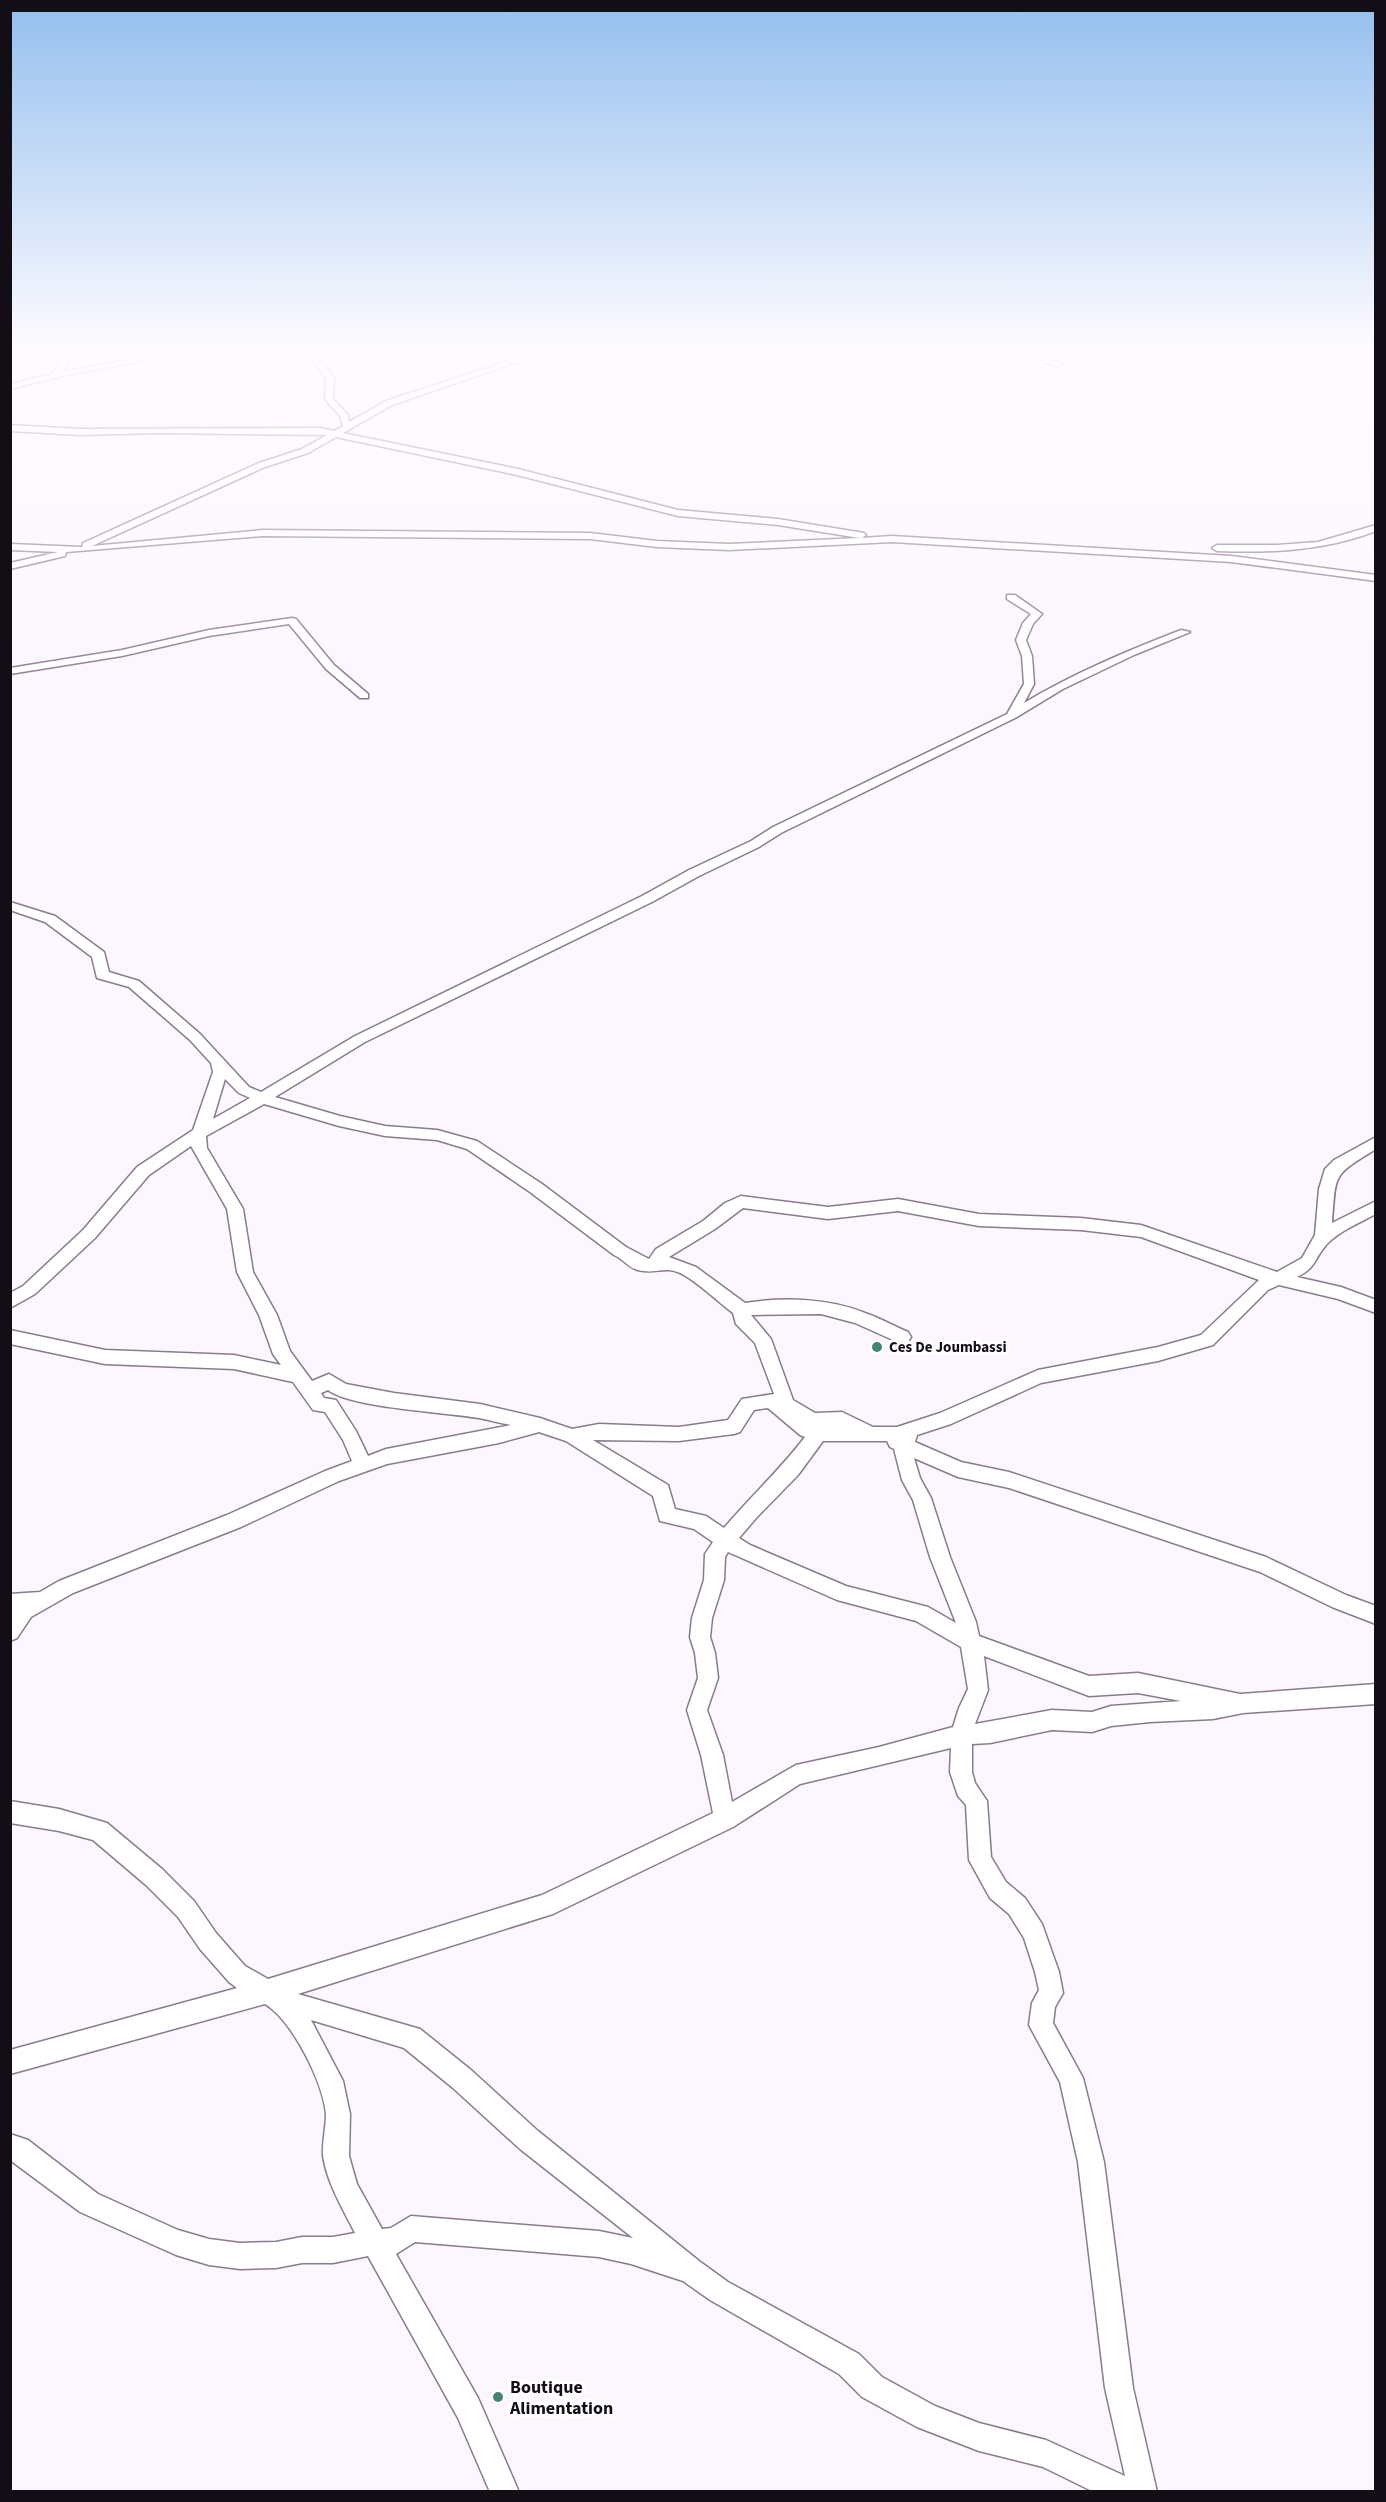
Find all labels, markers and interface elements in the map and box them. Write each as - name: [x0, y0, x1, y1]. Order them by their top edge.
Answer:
- place label: Ces De Joumbassi: [889, 1337, 1007, 1358]
- marker: Ces De Joumbassi: [870, 1340, 884, 1354]
- place label: Boutique Alimentation: [509, 2375, 613, 2421]
- marker: Boutique Alimentation: [491, 2390, 505, 2404]

